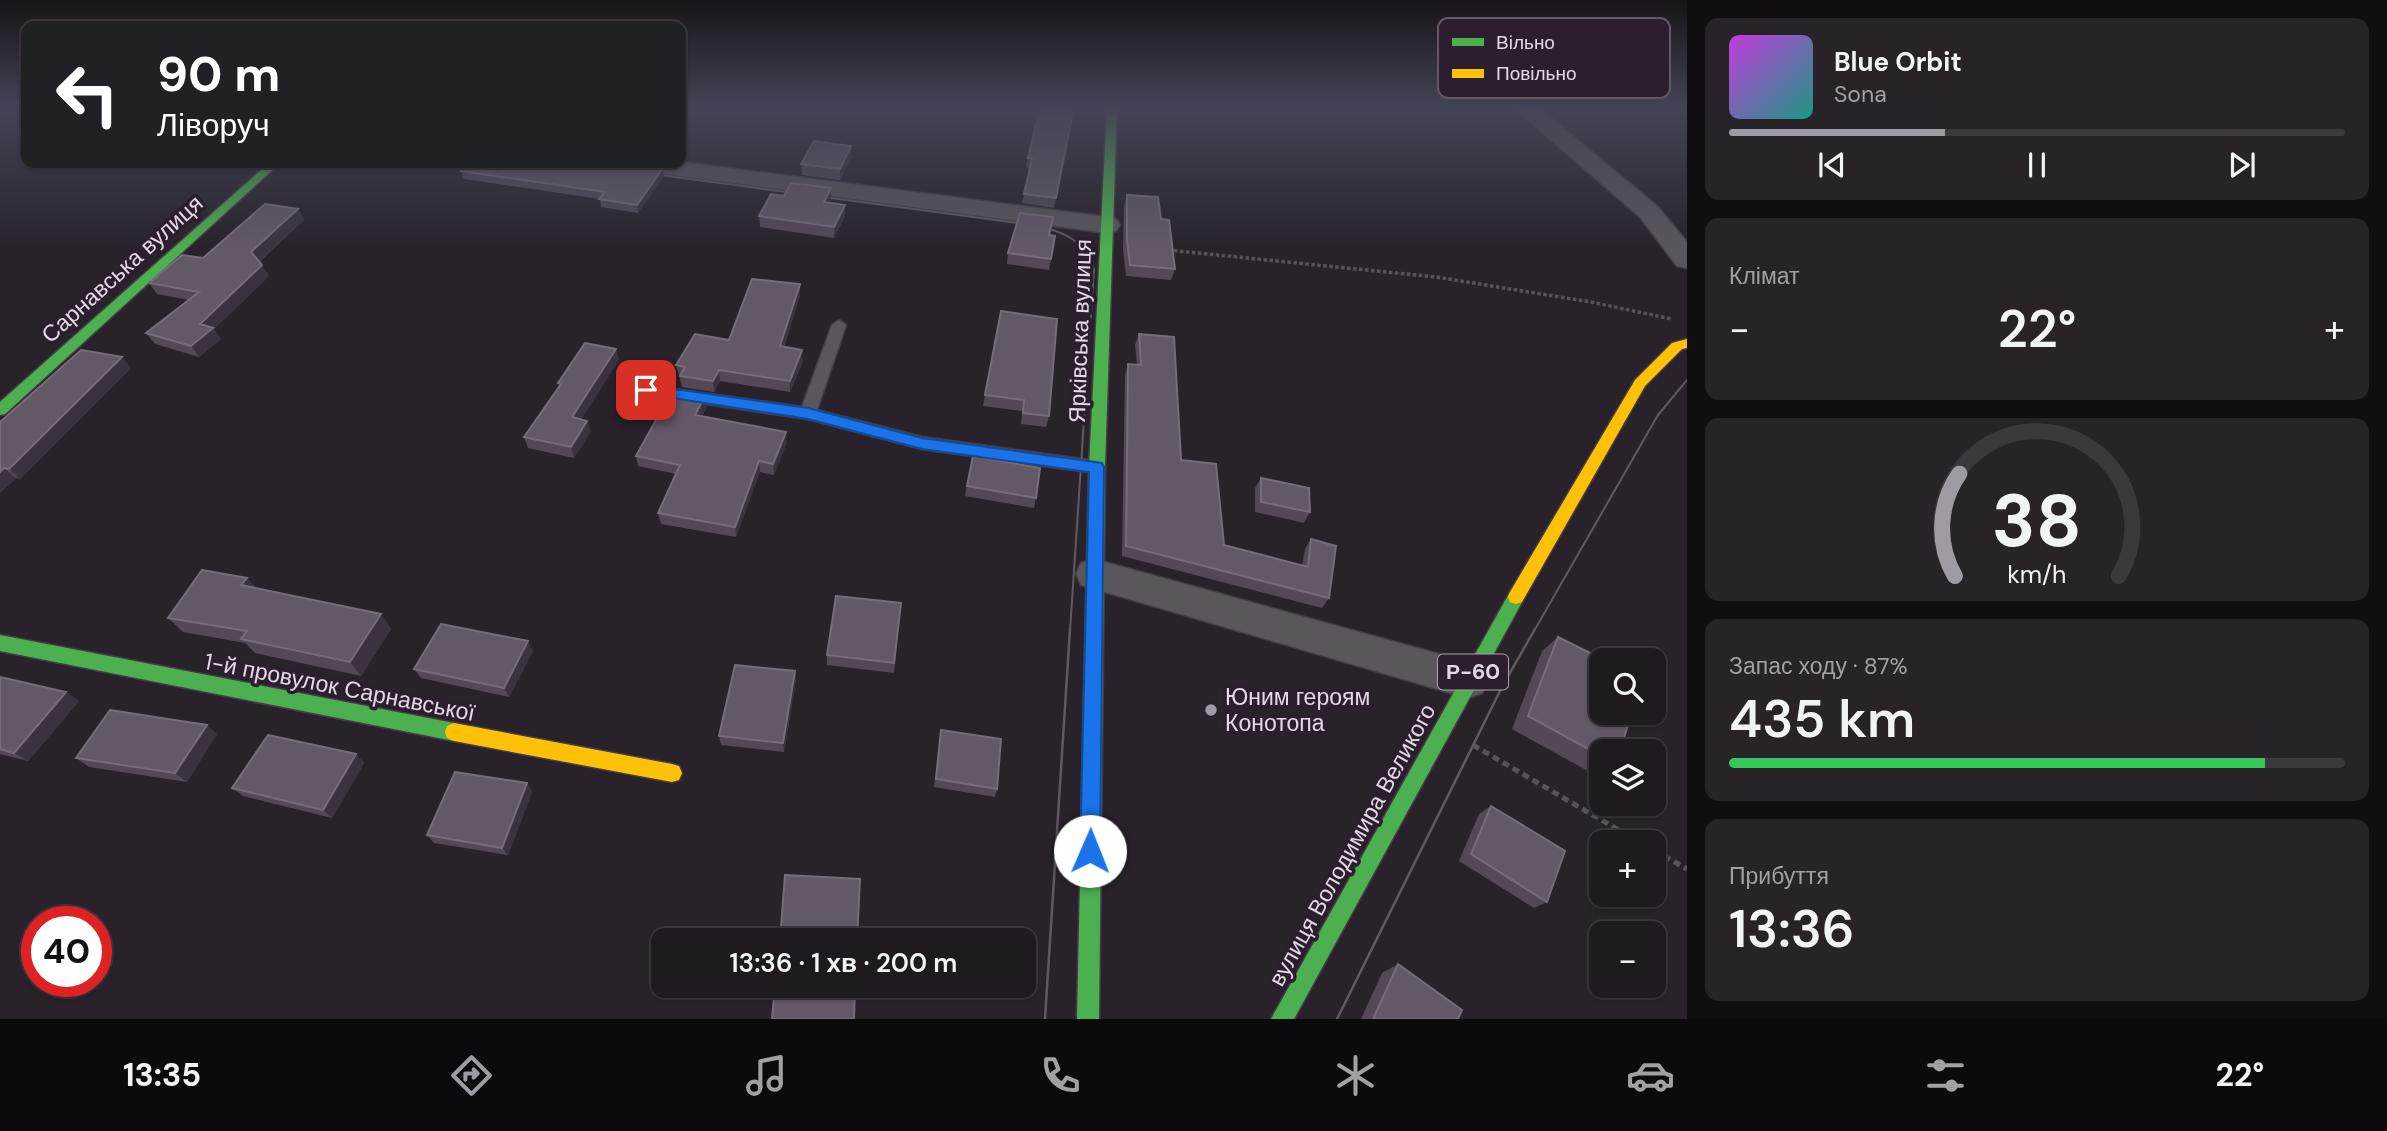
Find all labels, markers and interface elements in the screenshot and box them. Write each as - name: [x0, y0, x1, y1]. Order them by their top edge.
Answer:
- legend: [1438, 18, 1670, 98]
- text: Вільно: [1496, 30, 1555, 55]
- text: 90 m: [157, 42, 280, 106]
- text: Blue Orbit: [1834, 45, 1962, 79]
- icon: left: [42, 49, 133, 140]
- text: Повільно: [1496, 61, 1577, 86]
- text: Sona: [1834, 79, 1887, 109]
- text: Ліворуч: [157, 104, 270, 146]
- icon: previous: [1813, 146, 1851, 184]
- icon: pause: [2018, 146, 2056, 184]
- icon: next: [2223, 146, 2261, 184]
- street label: Сарнавська вулиця: [35, 188, 209, 350]
- street label: Ярківська вулиця: [1062, 238, 1098, 424]
- text: Клімат: [1729, 261, 1800, 291]
- text: 22°: [1998, 295, 2076, 363]
- text: −: [1729, 304, 1750, 354]
- text: +: [2324, 304, 2345, 354]
- pin: [616, 360, 676, 420]
- icon: arrive: [627, 371, 665, 409]
- text: 38: [1992, 474, 2082, 569]
- text: km/h: [2007, 557, 2067, 590]
- street label: 1-й провулок Сарнавської: [202, 646, 478, 728]
- map controls: [1589, 648, 1666, 998]
- button: search: [1589, 648, 1666, 725]
- text: Запас ходу · 87%: [1729, 651, 1908, 681]
- road number: Р-60: [1438, 654, 1508, 690]
- place label: Юним героям Конотопа: [1225, 682, 1370, 738]
- text: 435 km: [1729, 685, 1915, 753]
- street label: вулиця Володимира Великого: [1262, 698, 1442, 992]
- marker: Юним героям Конотопа: [1203, 702, 1219, 718]
- button: layers: [1589, 739, 1666, 816]
- position arrow: [1053, 814, 1127, 888]
- button: +: [1589, 830, 1666, 907]
- text: Прибуття: [1729, 861, 1829, 891]
- text: 13:36: [1729, 895, 1855, 963]
- speed limit sign: 40: [21, 906, 112, 997]
- button: −: [1589, 921, 1666, 998]
- text: 13:36 · 1 хв · 200 m: [730, 946, 957, 980]
- icon: directions: [447, 1051, 496, 1100]
- icon: music: [742, 1051, 791, 1100]
- icon: phone: [1036, 1051, 1085, 1100]
- icon: climate: [1331, 1051, 1380, 1100]
- icon: car: [1626, 1051, 1675, 1100]
- icon: filters: [1921, 1051, 1970, 1100]
- text: 13:35: [123, 1054, 201, 1096]
- text: 22°: [2216, 1054, 2264, 1096]

